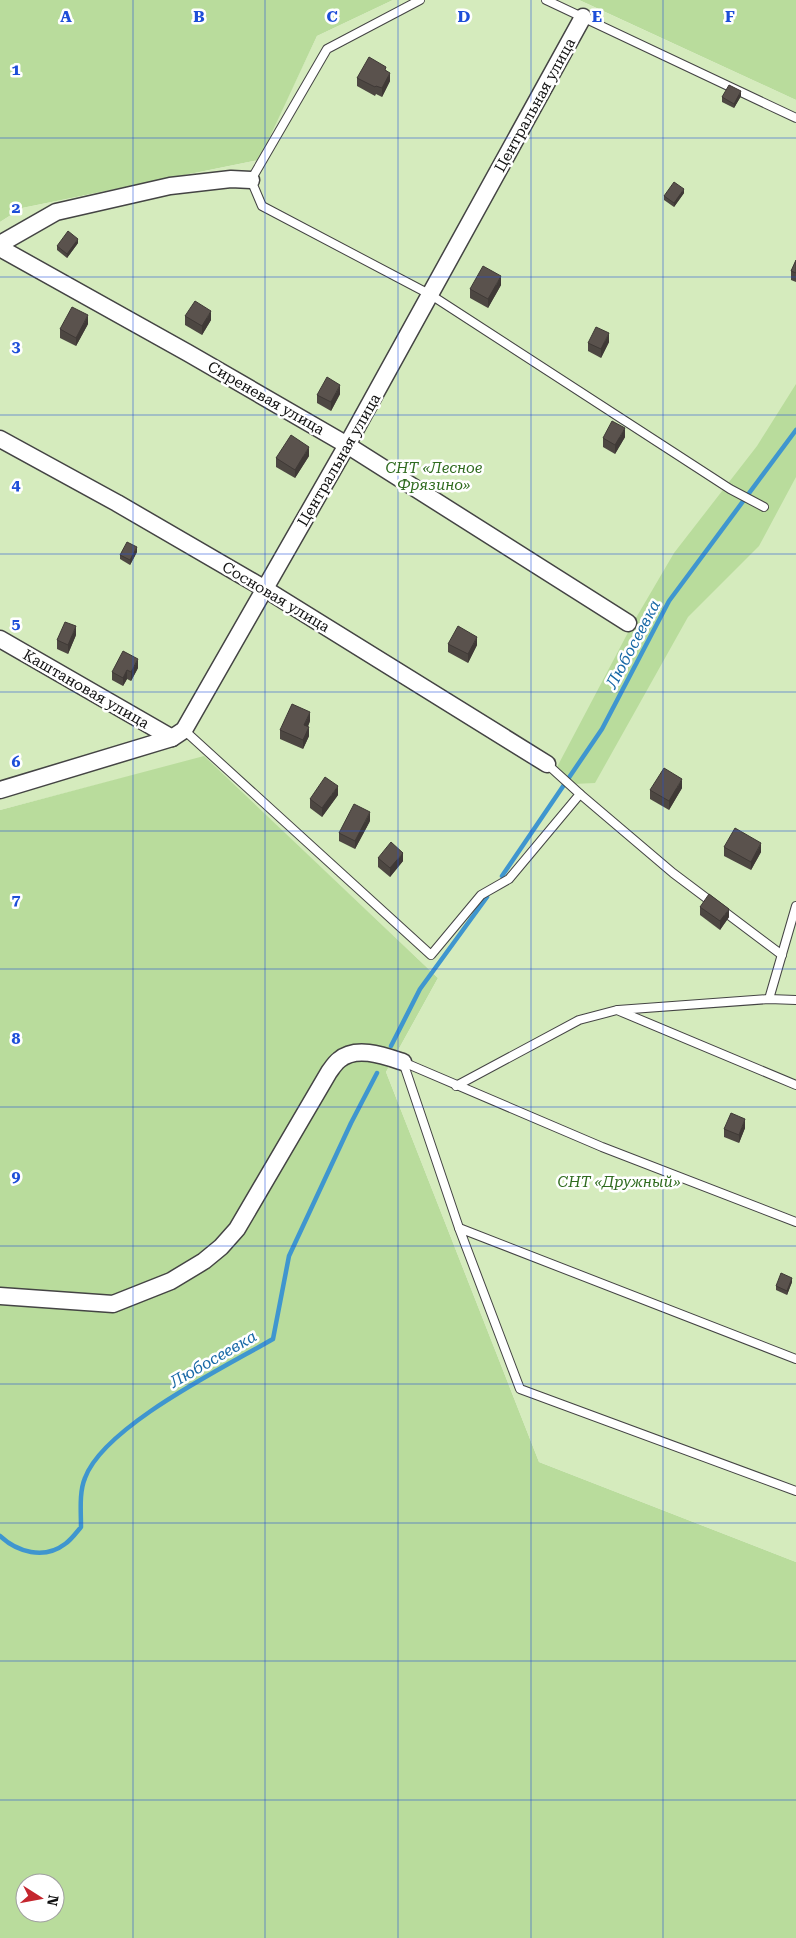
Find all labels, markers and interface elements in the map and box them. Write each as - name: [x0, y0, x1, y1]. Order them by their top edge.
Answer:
- text: A: [60, 7, 72, 26]
- text: B: [193, 7, 205, 26]
- text: C: [326, 7, 338, 26]
- text: D: [458, 7, 471, 26]
- text: E: [592, 7, 602, 26]
- text: F: [725, 7, 735, 26]
- street label: Центральная улица: [491, 35, 579, 175]
- text: 1: [12, 60, 21, 79]
- text: 2: [12, 198, 21, 217]
- text: 3: [12, 337, 21, 356]
- street label: Сиреневая улица: [204, 357, 328, 439]
- street label: Центральная улица: [294, 390, 384, 530]
- park label: СНТ «Лесное Фрязино»: [386, 459, 483, 494]
- text: 4: [12, 475, 21, 494]
- street label: Сосновая улица: [219, 558, 333, 636]
- water label: Любосеевка: [601, 596, 664, 692]
- text: 5: [12, 614, 21, 633]
- street label: Каштановая улица: [20, 646, 152, 732]
- text: 6: [12, 752, 21, 771]
- text: 7: [12, 890, 21, 909]
- text: 8: [12, 1029, 21, 1048]
- text: 9: [12, 1167, 21, 1186]
- park label: СНТ «Дружный»: [558, 1173, 680, 1191]
- water label: Любосеевка: [165, 1326, 260, 1392]
- north arrow: [15, 1873, 65, 1923]
- text: N: [44, 1894, 62, 1908]

